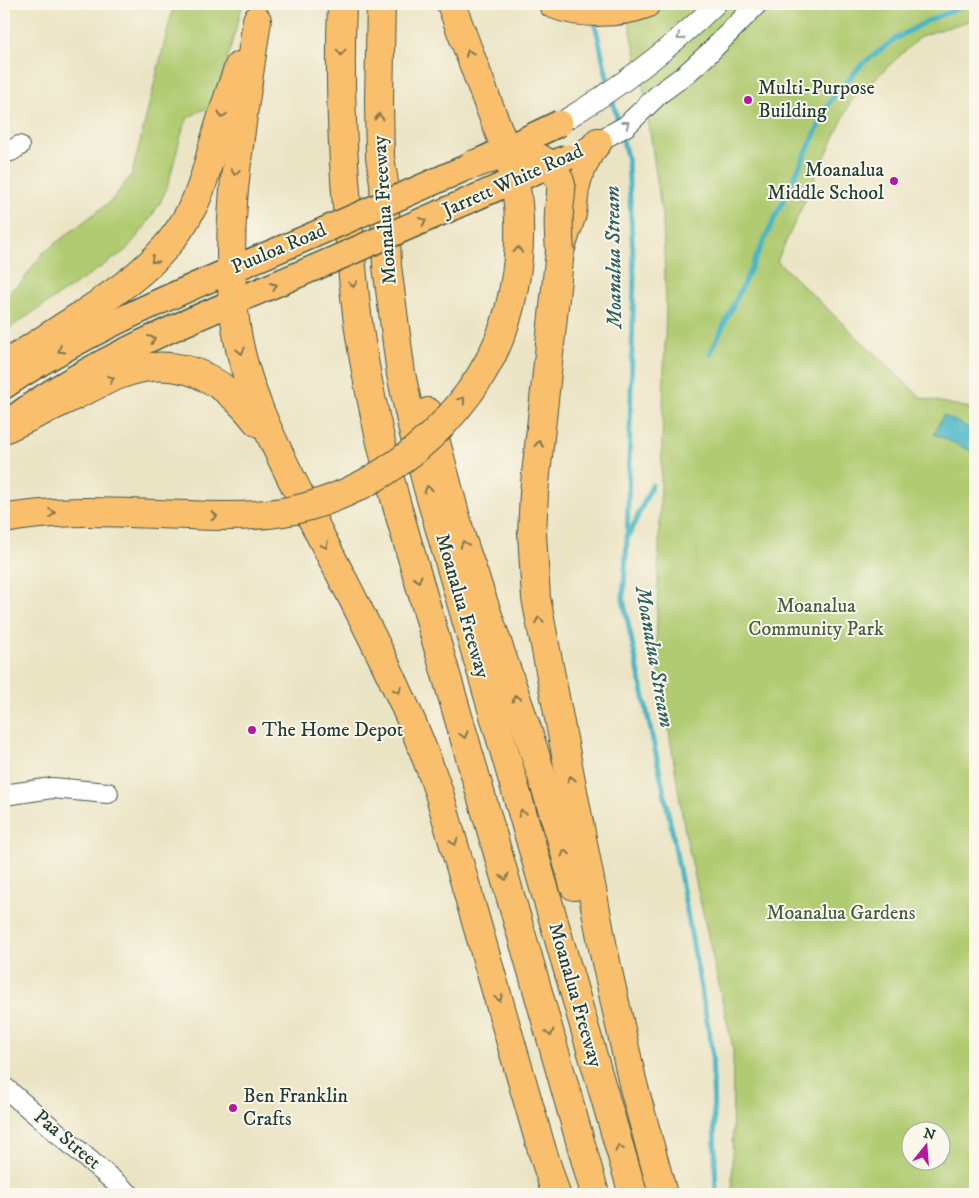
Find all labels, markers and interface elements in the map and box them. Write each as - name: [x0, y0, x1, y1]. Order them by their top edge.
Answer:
- one-way arrow: [677, 32, 686, 41]
- one-way arrow: [336, 49, 346, 57]
- one-way arrow: [465, 49, 475, 58]
- place label: Multi-Purpose Building: [758, 76, 875, 124]
- marker: Multi-Purpose Building: [742, 94, 754, 106]
- one-way arrow: [217, 111, 227, 119]
- one-way arrow: [374, 112, 384, 120]
- one-way arrow: [620, 122, 629, 130]
- street label: Moanalua Freeway: [367, 134, 403, 285]
- street label: Jarrett White Road: [437, 139, 587, 224]
- place label: Moanalua Middle School: [767, 158, 885, 206]
- one-way arrow: [231, 168, 241, 177]
- marker: Moanalua Middle School: [888, 175, 900, 187]
- water label: Moanalua Stream: [600, 185, 628, 331]
- one-way arrow: [418, 216, 427, 227]
- street label: Puuloa Road: [228, 218, 330, 280]
- one-way arrow: [512, 246, 523, 254]
- one-way arrow: [151, 254, 160, 263]
- one-way arrow: [269, 281, 278, 292]
- one-way arrow: [347, 281, 358, 289]
- one-way arrow: [146, 336, 155, 346]
- one-way arrow: [58, 344, 67, 354]
- one-way arrow: [235, 347, 245, 356]
- one-way arrow: [106, 375, 115, 385]
- one-way arrow: [457, 397, 465, 406]
- one-way arrow: [533, 440, 544, 448]
- one-way arrow: [423, 484, 434, 493]
- one-way arrow: [48, 507, 56, 518]
- one-way arrow: [211, 511, 219, 521]
- street label: Moanalua Freeway: [429, 531, 495, 682]
- one-way arrow: [319, 539, 329, 548]
- one-way arrow: [459, 540, 469, 549]
- one-way arrow: [413, 575, 423, 583]
- water label: Moanalua Stream: [628, 582, 679, 730]
- park label: Moanalua Community Park: [748, 594, 884, 642]
- one-way arrow: [535, 616, 545, 624]
- one-way arrow: [391, 685, 402, 694]
- one-way arrow: [512, 694, 522, 703]
- place label: The Home Depot: [262, 718, 403, 743]
- marker: The Home Depot: [246, 724, 258, 736]
- one-way arrow: [458, 731, 468, 739]
- one-way arrow: [566, 775, 576, 784]
- one-way arrow: [518, 809, 528, 817]
- one-way arrow: [448, 837, 458, 846]
- one-way arrow: [560, 848, 571, 857]
- one-way arrow: [499, 872, 509, 881]
- park label: Moanalua Gardens: [767, 901, 916, 926]
- street label: Moanalua Freeway: [542, 920, 608, 1071]
- one-way arrow: [493, 994, 504, 1003]
- one-way arrow: [544, 1029, 554, 1037]
- place label: Ben Franklin Crafts: [243, 1084, 348, 1132]
- marker: Ben Franklin Crafts: [227, 1102, 239, 1114]
- street label: Paa Street: [28, 1105, 106, 1175]
- north arrow: [902, 1120, 952, 1170]
- text: N: [921, 1124, 938, 1145]
- one-way arrow: [615, 1144, 625, 1152]

